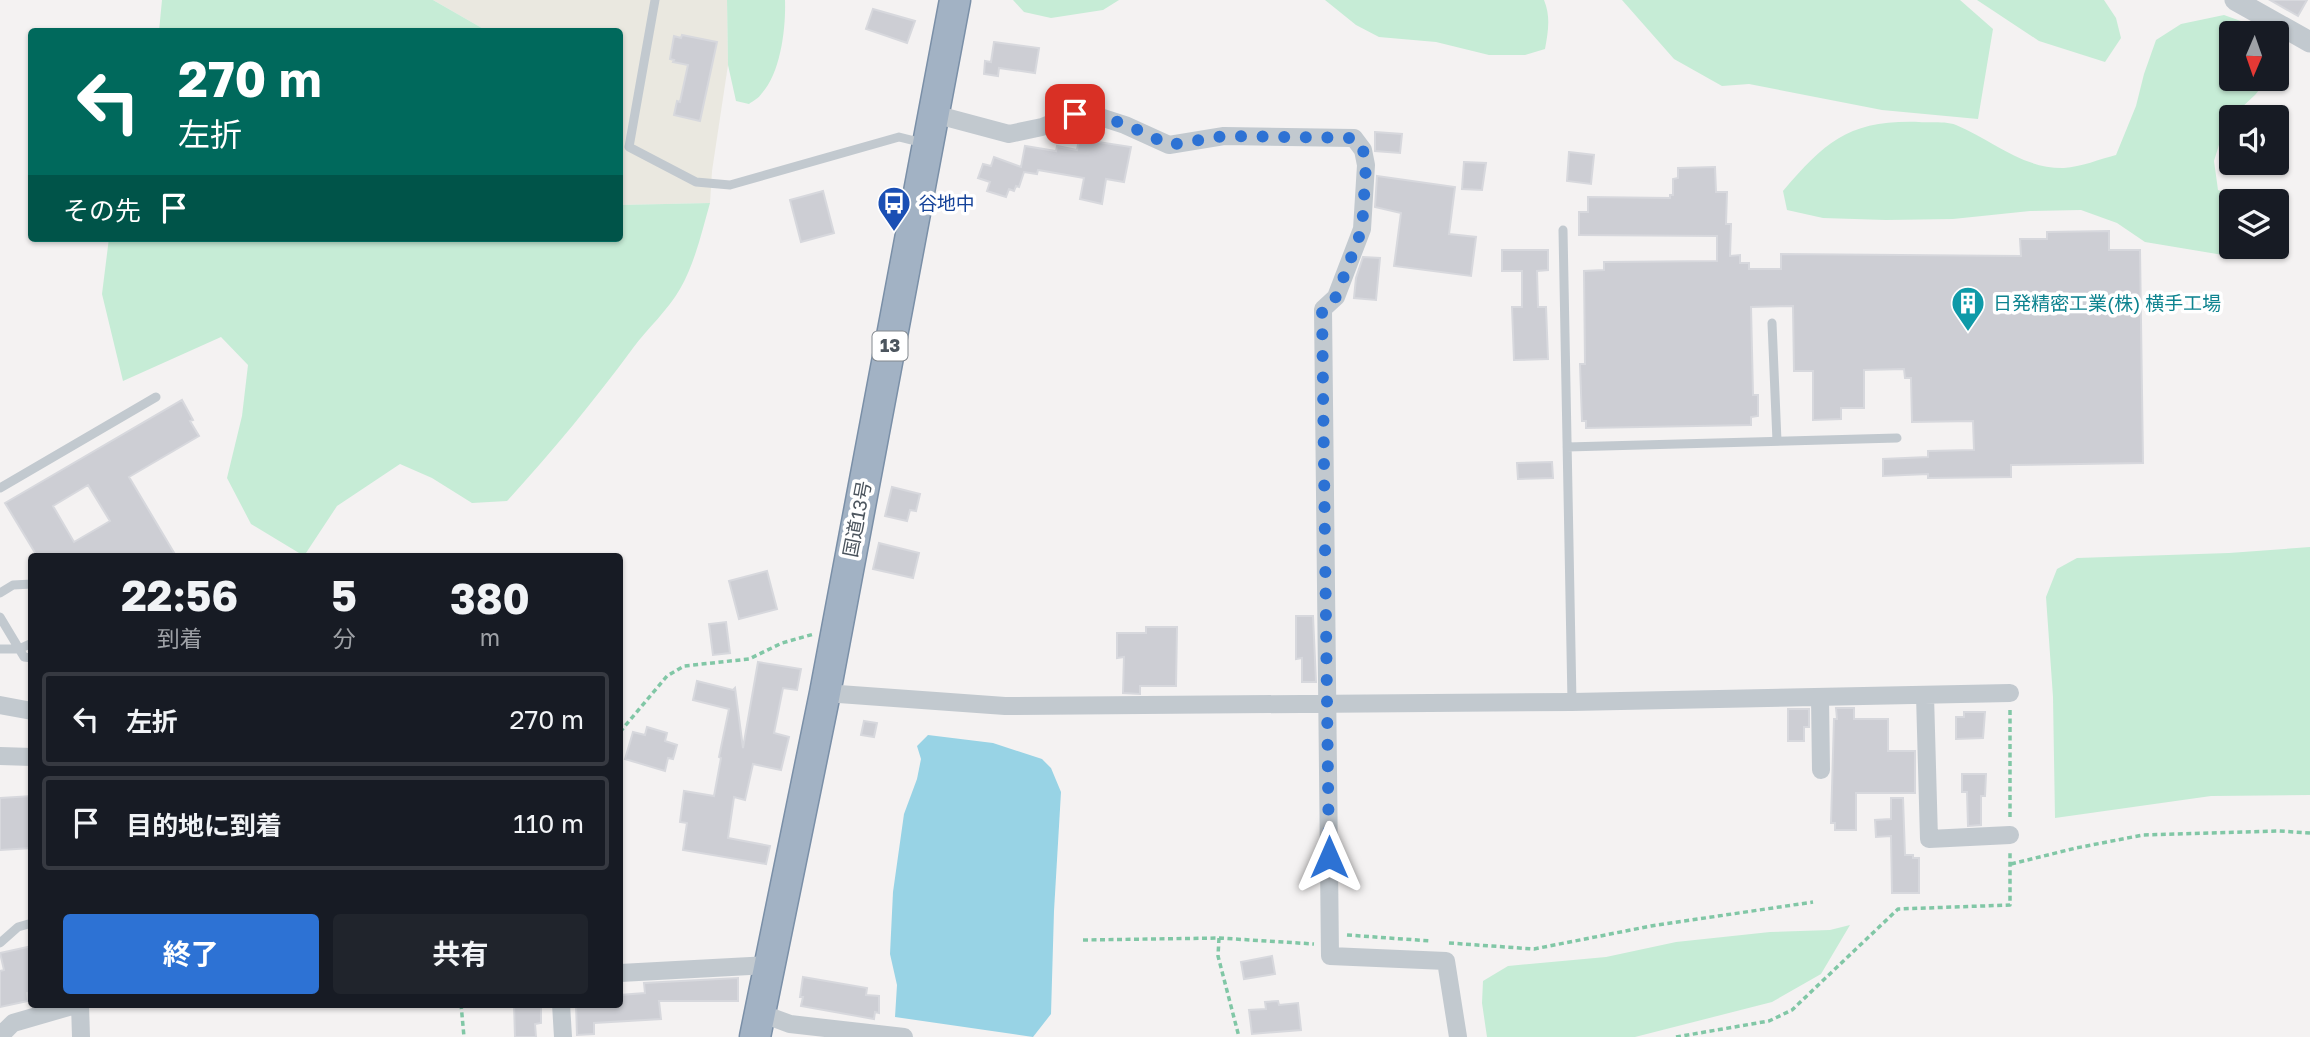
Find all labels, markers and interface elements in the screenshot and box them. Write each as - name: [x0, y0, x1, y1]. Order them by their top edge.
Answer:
- north arrow: [2219, 21, 2289, 91]
- map controls: [2219, 21, 2289, 259]
- text: 270 m: [178, 49, 322, 108]
- icon: left: [63, 56, 154, 147]
- pin: [1045, 84, 1105, 144]
- icon: arrive: [1056, 95, 1094, 133]
- button: sound: [2219, 105, 2289, 175]
- text: 左折: [178, 115, 242, 153]
- bus stop icon: 谷地中: [875, 184, 913, 233]
- icon: arrive: [155, 189, 193, 227]
- button: layers: [2219, 189, 2289, 259]
- place label: 谷地中: [918, 191, 975, 214]
- text: その先: [63, 195, 141, 226]
- building icon: 日発精密工業(株) 横手工場: [1949, 284, 1987, 333]
- place label: 日発精密工業(株) 横手工場: [1993, 291, 2221, 314]
- road number: 13: [872, 332, 908, 360]
- street label: 国道13号: [838, 479, 875, 559]
- text: 22:56: [121, 570, 238, 620]
- text: 5: [331, 570, 357, 620]
- text: 380: [450, 573, 530, 623]
- text: m: [480, 623, 500, 651]
- text: 到着: [157, 624, 203, 652]
- text: 分: [333, 624, 356, 652]
- icon: left: [67, 700, 105, 738]
- text: 270 m: [510, 704, 584, 735]
- text: 左折: [126, 706, 178, 737]
- icon: arrive: [67, 804, 105, 842]
- text: 110 m: [513, 808, 584, 839]
- text: 目的地に到着: [126, 810, 282, 841]
- position arrow: [1292, 820, 1366, 894]
- button: 終了: [63, 914, 319, 994]
- button: 共有: [333, 914, 588, 994]

